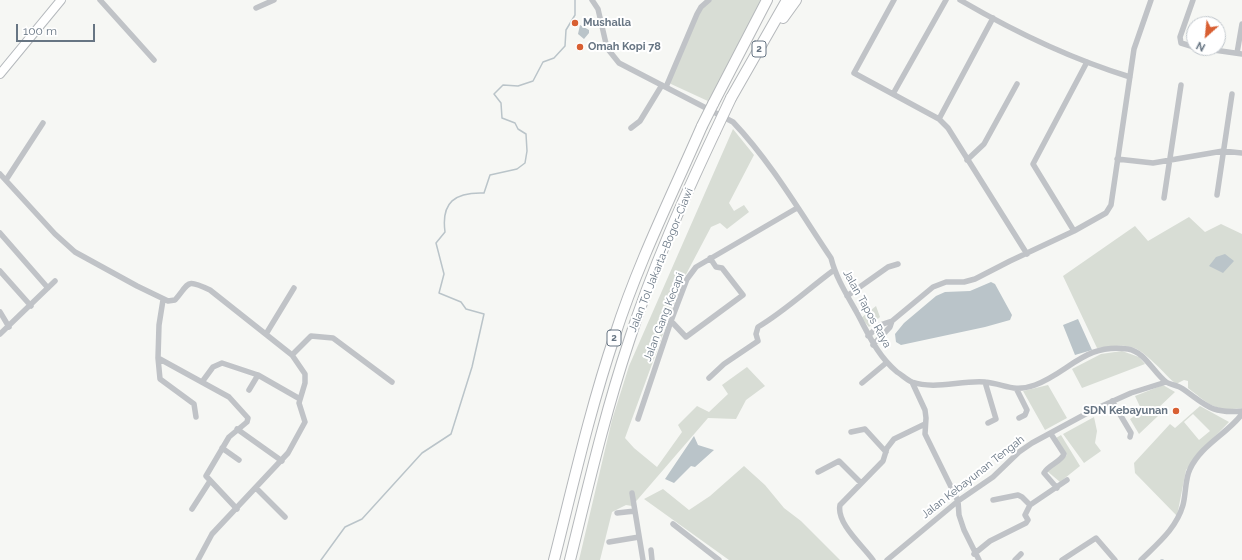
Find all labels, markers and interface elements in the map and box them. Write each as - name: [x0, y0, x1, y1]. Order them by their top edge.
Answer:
- scale bar: [18, 16, 97, 42]
- place label: Mushalla: [583, 16, 631, 30]
- north arrow: [1186, 16, 1226, 56]
- marker: Mushalla: [570, 18, 580, 28]
- text: 100 m: [23, 24, 57, 38]
- text: N: [1194, 39, 1207, 54]
- place label: Omah Kopi 78: [588, 40, 661, 54]
- road number: 2: [752, 41, 766, 57]
- marker: Omah Kopi 78: [575, 42, 585, 52]
- street label: Jalan Tol Jakarta–Bogor–Ciawi: [626, 186, 696, 334]
- street label: Jalan Tapos Raya: [840, 268, 894, 350]
- street label: Jalan Gang Kecapi: [641, 271, 687, 363]
- road number: 2: [607, 330, 621, 346]
- place label: SDN Kebayunan: [1083, 404, 1168, 418]
- marker: SDN Kebayunan: [1171, 406, 1181, 416]
- street label: Jalan Kebayunan Tengah: [919, 433, 1027, 521]

